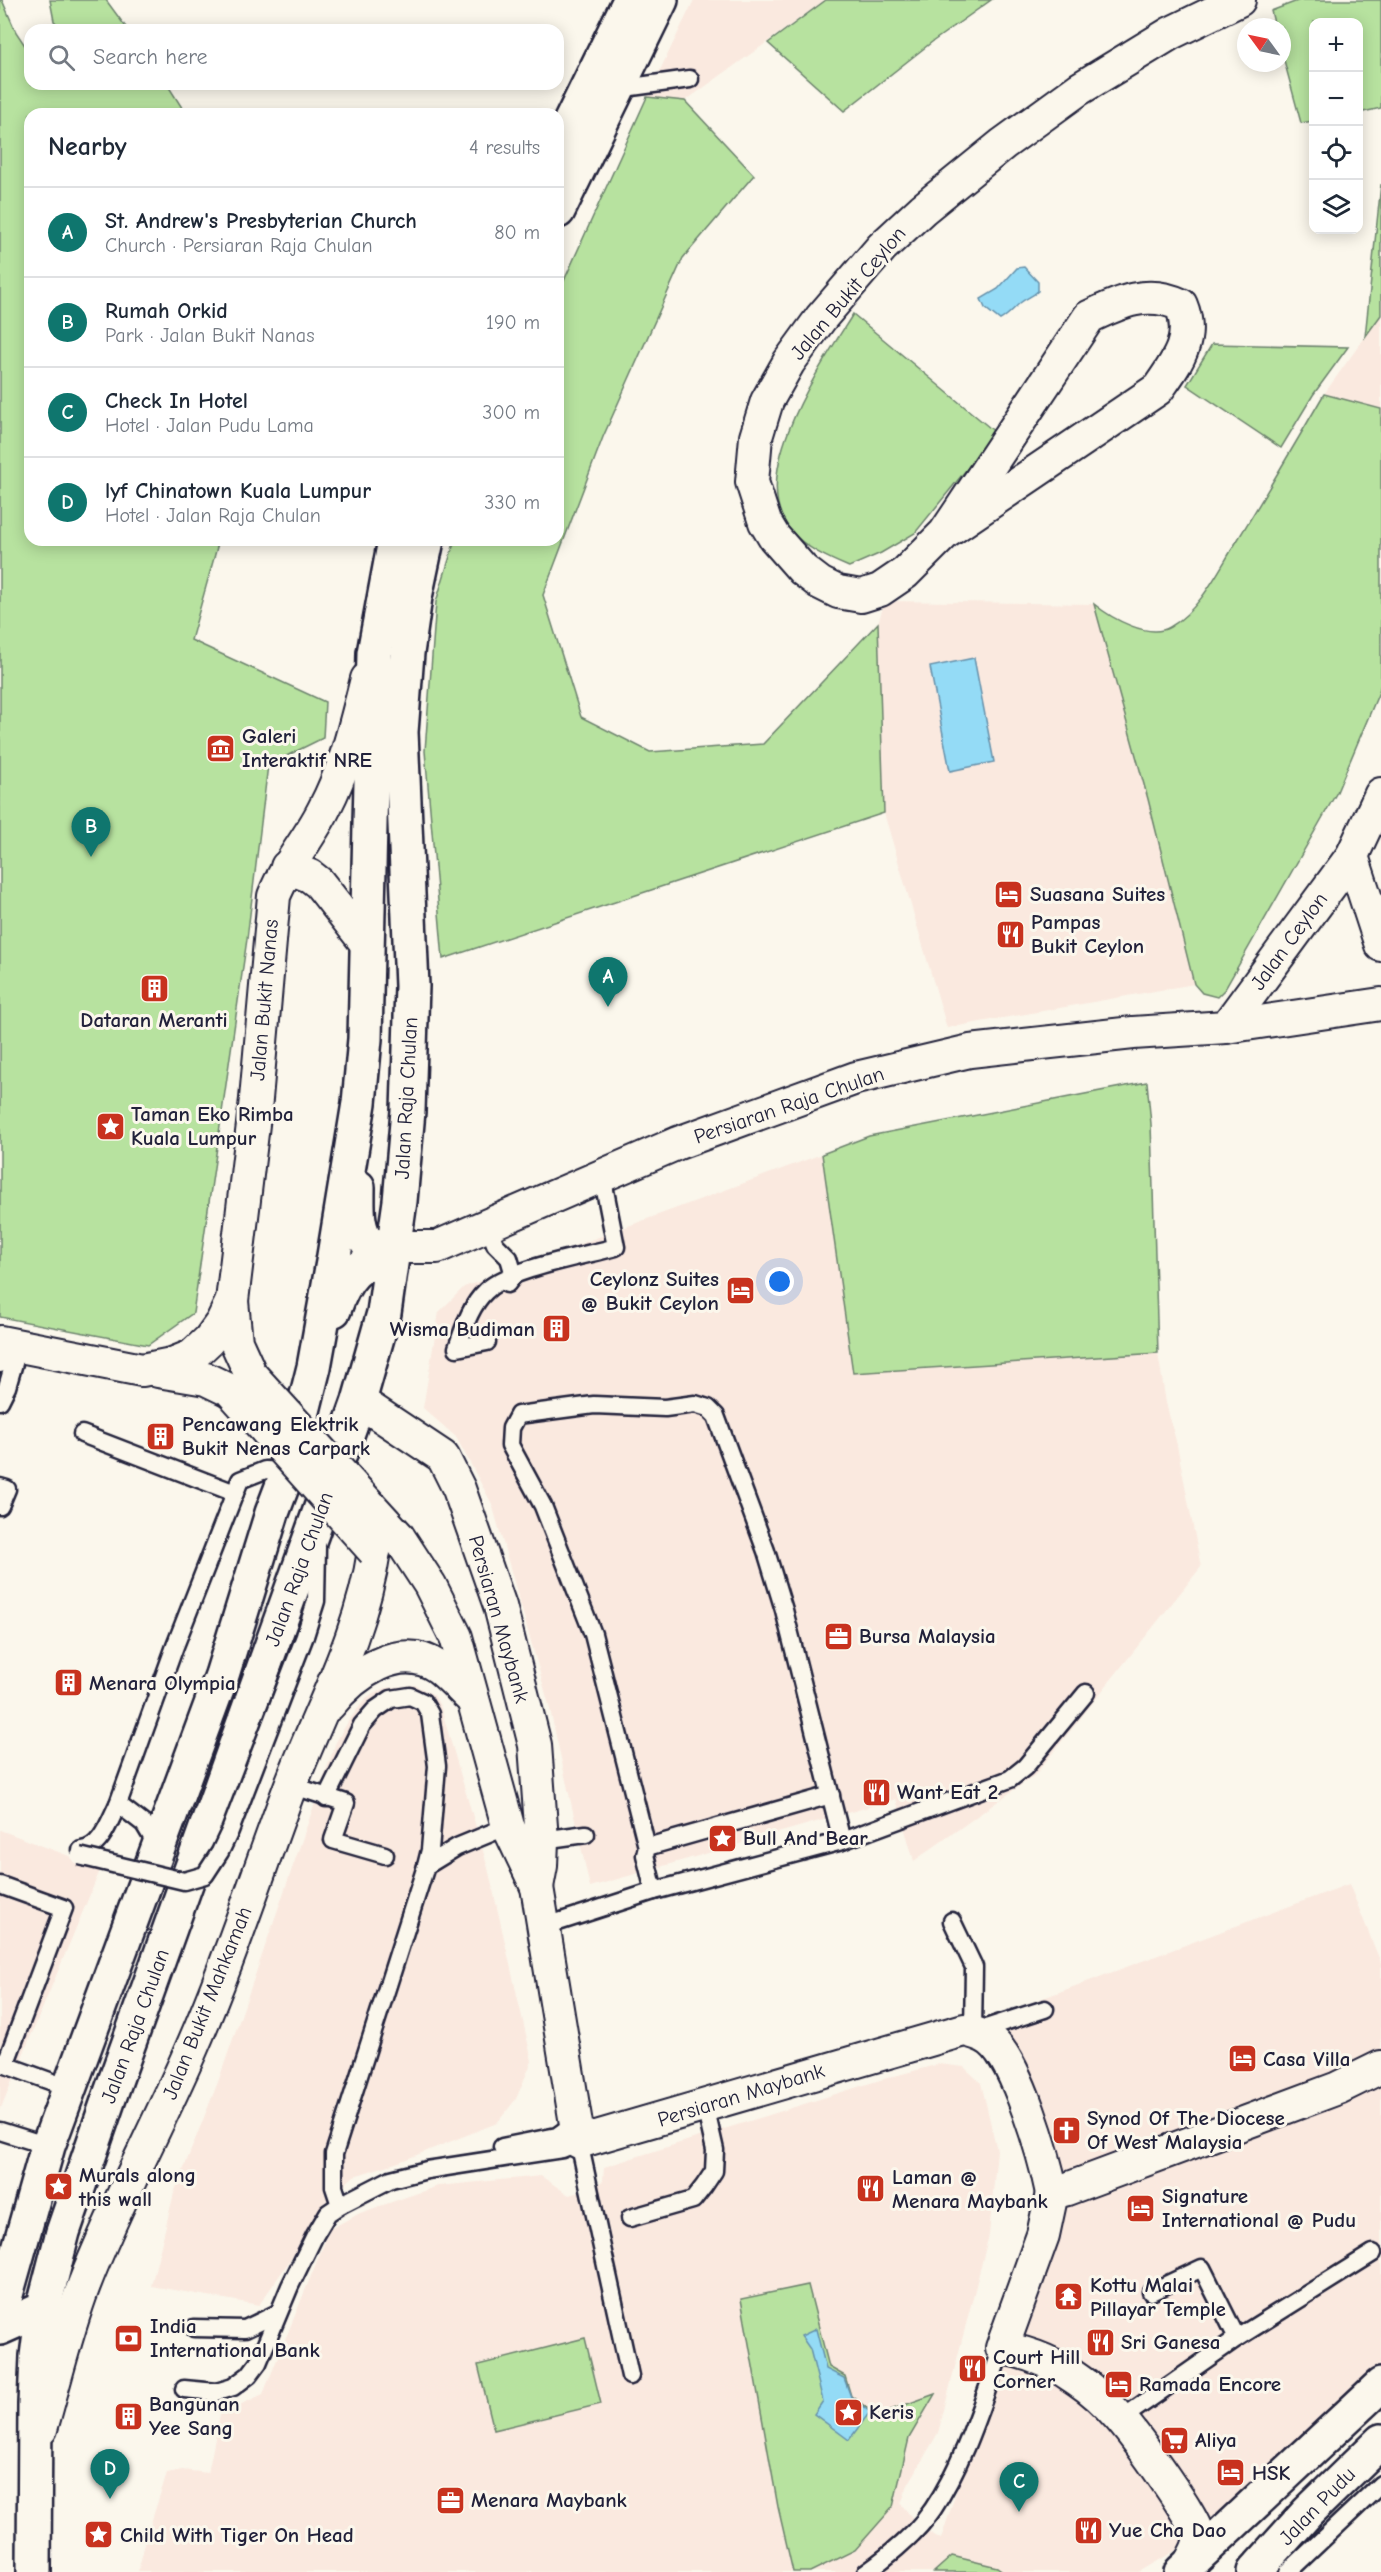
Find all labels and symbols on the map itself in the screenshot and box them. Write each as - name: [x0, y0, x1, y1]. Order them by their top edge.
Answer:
- north arrow: [1237, 18, 1291, 72]
- street label: Jalan Bukit Ceylon: [785, 222, 911, 364]
- place label: Galeri Interaktif NRE: [242, 724, 372, 772]
- museum icon: Galeri Interaktif NRE: [205, 732, 237, 764]
- pin: B: [72, 808, 110, 857]
- hotel icon: Suasana Suites: [993, 878, 1025, 910]
- place label: Suasana Suites: [1030, 882, 1165, 906]
- street label: Jalan Ceylon: [1246, 888, 1332, 994]
- place label: Pampas Bukit Ceylon: [1031, 910, 1144, 958]
- street label: Jalan Bukit Nanas: [245, 918, 283, 1082]
- restaurant icon: Pampas Bukit Ceylon: [994, 918, 1026, 950]
- pin: A: [588, 958, 628, 1007]
- building icon: Dataran Meranti: [138, 973, 170, 1005]
- place label: Dataran Meranti: [80, 1008, 228, 1032]
- street label: Jalan Raja Chulan: [390, 1016, 422, 1180]
- street label: Persiaran Raja Chulan: [691, 1061, 887, 1149]
- place label: Taman Eko Rimba Kuala Lumpur: [131, 1102, 294, 1150]
- place icon: Taman Eko Rimba Kuala Lumpur: [94, 1110, 126, 1142]
- place label: Ceylonz Suites @ Bukit Ceylon: [581, 1267, 719, 1315]
- your location: [765, 1267, 794, 1296]
- hotel icon: Ceylonz Suites @ Bukit Ceylon: [724, 1275, 756, 1307]
- building icon: Wisma Budiman: [540, 1313, 572, 1345]
- place label: Wisma Budiman: [390, 1317, 535, 1341]
- place label: Pencawang Elektrik Bukit Nenas Carpark: [182, 1412, 371, 1460]
- building icon: Pencawang Elektrik Bukit Nenas Carpark: [145, 1420, 177, 1452]
- street label: Jalan Raja Chulan: [260, 1489, 338, 1649]
- street label: Persiaran Maybank: [464, 1532, 534, 1706]
- office icon: Bursa Malaysia: [822, 1620, 854, 1652]
- place label: Bursa Malaysia: [859, 1624, 996, 1648]
- building icon: Menara Olympia: [52, 1667, 84, 1699]
- place label: Menara Olympia: [89, 1671, 236, 1695]
- restaurant icon: Want Eat 2: [860, 1776, 892, 1808]
- place label: Want Eat 2: [897, 1780, 998, 1804]
- place icon: Bull And Bear: [706, 1822, 738, 1854]
- place label: Bull And Bear: [743, 1826, 868, 1850]
- street label: Jalan Bukit Mahkamah: [157, 1903, 257, 2103]
- street label: Jalan Raja Chulan: [96, 1946, 174, 2106]
- hotel icon: Casa Villa: [1226, 2043, 1258, 2075]
- place label: Casa Villa: [1263, 2047, 1350, 2071]
- street label: Persiaran Maybank: [655, 2058, 827, 2132]
- place label: Synod Of The Diocese Of West Malaysia: [1087, 2106, 1285, 2154]
- church icon: Synod Of The Diocese Of West Malaysia: [1050, 2114, 1082, 2146]
- place label: Murals along this wall: [78, 2163, 196, 2211]
- place label: Laman @ Menara Maybank: [892, 2165, 1049, 2213]
- place icon: Murals along this wall: [42, 2171, 74, 2203]
- restaurant icon: Laman @ Menara Maybank: [855, 2173, 887, 2205]
- place label: Signature International @ Pudu: [1162, 2184, 1356, 2232]
- hotel icon: Signature International @ Pudu: [1125, 2192, 1157, 2224]
- place label: Kottu Malai Pillayar Temple: [1090, 2273, 1226, 2321]
- temple icon: Kottu Malai Pillayar Temple: [1053, 2281, 1085, 2313]
- place label: India International Bank: [150, 2314, 320, 2362]
- bank icon: India International Bank: [113, 2322, 145, 2354]
- restaurant icon: Sri Ganesa: [1084, 2326, 1116, 2358]
- place label: Sri Ganesa: [1121, 2330, 1220, 2354]
- place label: Court Hill Corner: [993, 2345, 1080, 2393]
- restaurant icon: Court Hill Corner: [956, 2353, 988, 2385]
- hotel icon: Ramada Encore: [1102, 2368, 1134, 2400]
- place label: Ramada Encore: [1139, 2372, 1281, 2396]
- place label: Bangunan Yee Sang: [149, 2392, 240, 2440]
- place icon: Keris: [832, 2396, 864, 2428]
- building icon: Bangunan Yee Sang: [112, 2400, 144, 2432]
- place label: Keris: [869, 2400, 914, 2424]
- supermarket icon: Aliya: [1158, 2424, 1190, 2456]
- place label: Aliya: [1195, 2428, 1237, 2452]
- pin: D: [90, 2450, 130, 2499]
- hotel icon: HSK: [1215, 2457, 1247, 2489]
- place label: HSK: [1252, 2461, 1290, 2485]
- pin: C: [1000, 2462, 1038, 2512]
- street label: Jalan Pudu: [1274, 2462, 1360, 2550]
- office icon: Menara Maybank: [434, 2484, 466, 2516]
- place label: Menara Maybank: [471, 2488, 628, 2512]
- restaurant icon: Yue Cha Dao: [1072, 2514, 1104, 2546]
- place label: Yue Cha Dao: [1109, 2518, 1226, 2542]
- place icon: Child With Tiger On Head: [83, 2519, 115, 2551]
- place label: Child With Tiger On Head: [120, 2523, 354, 2547]

